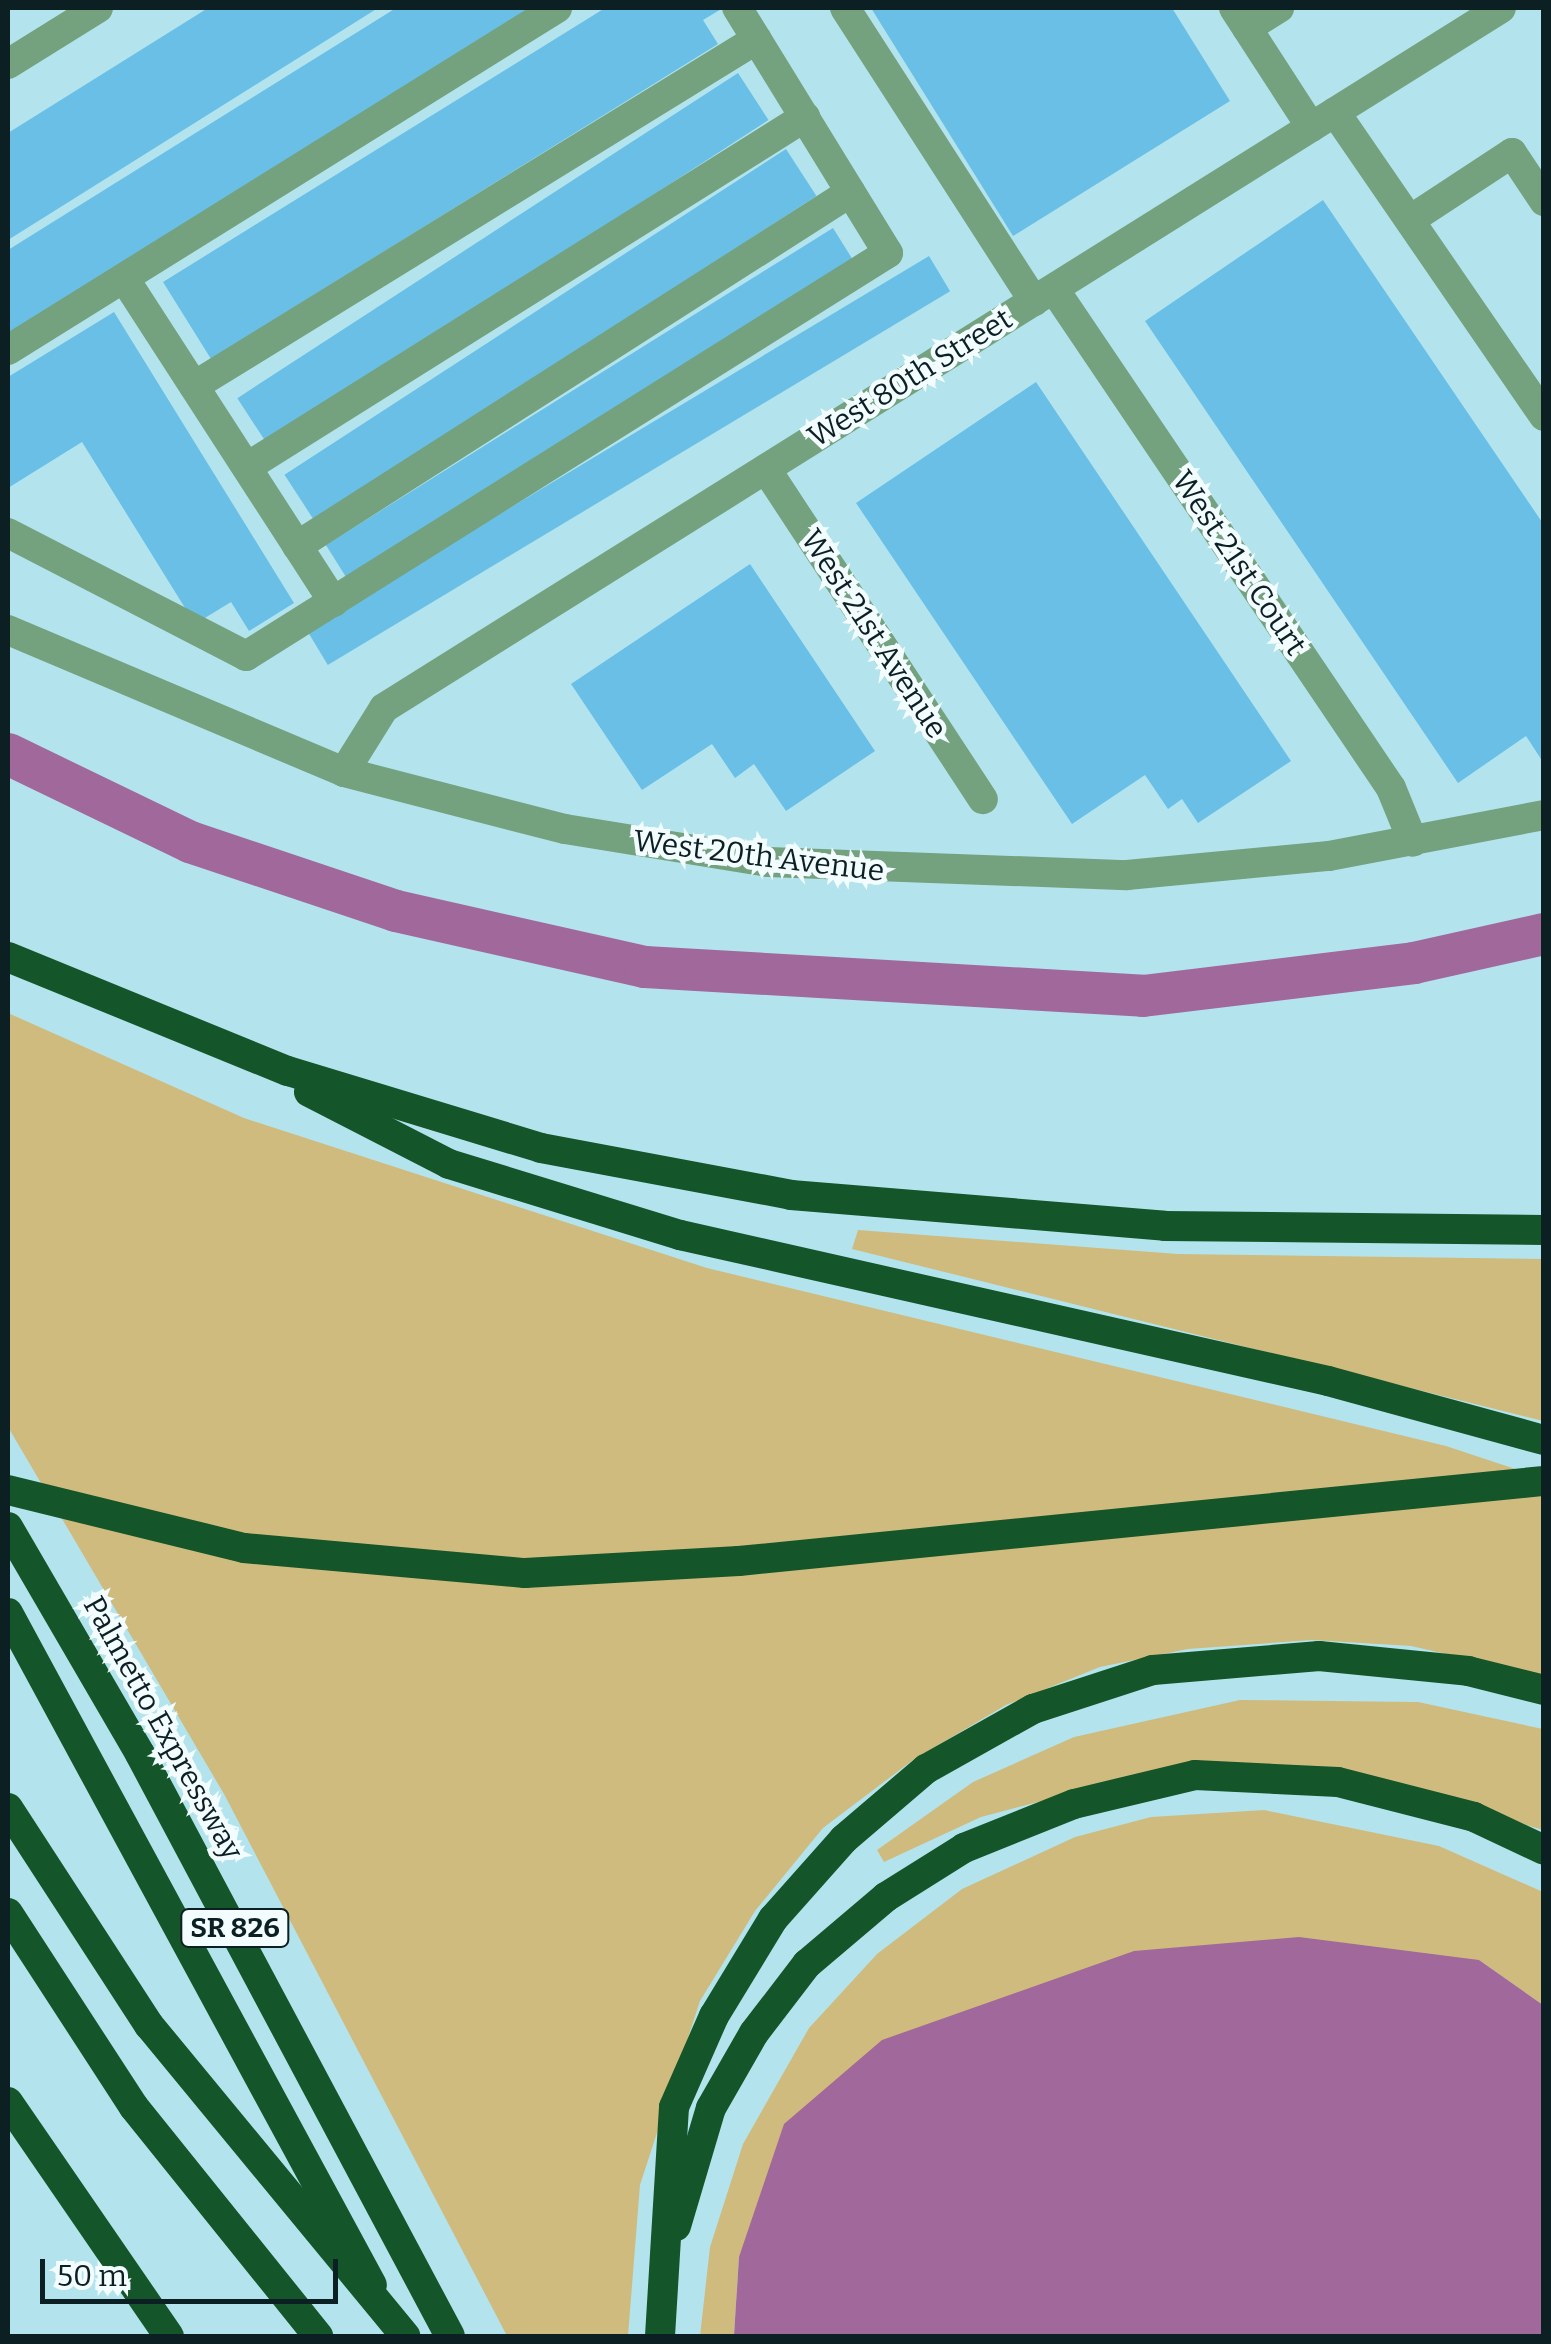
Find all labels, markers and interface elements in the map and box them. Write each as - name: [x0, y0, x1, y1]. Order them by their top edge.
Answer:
- street label: West 80th Street: [802, 301, 1018, 455]
- street label: West 21st Court: [1164, 464, 1314, 662]
- street label: West 21st Avenue: [793, 523, 955, 745]
- street label: West 20th Avenue: [632, 823, 886, 889]
- street label: Palmetto Expressway: [76, 1590, 250, 1866]
- road number: SR 826: [180, 1905, 290, 1951]
- scale bar: [45, 2239, 342, 2301]
- text: 50 m: [57, 2258, 127, 2294]

